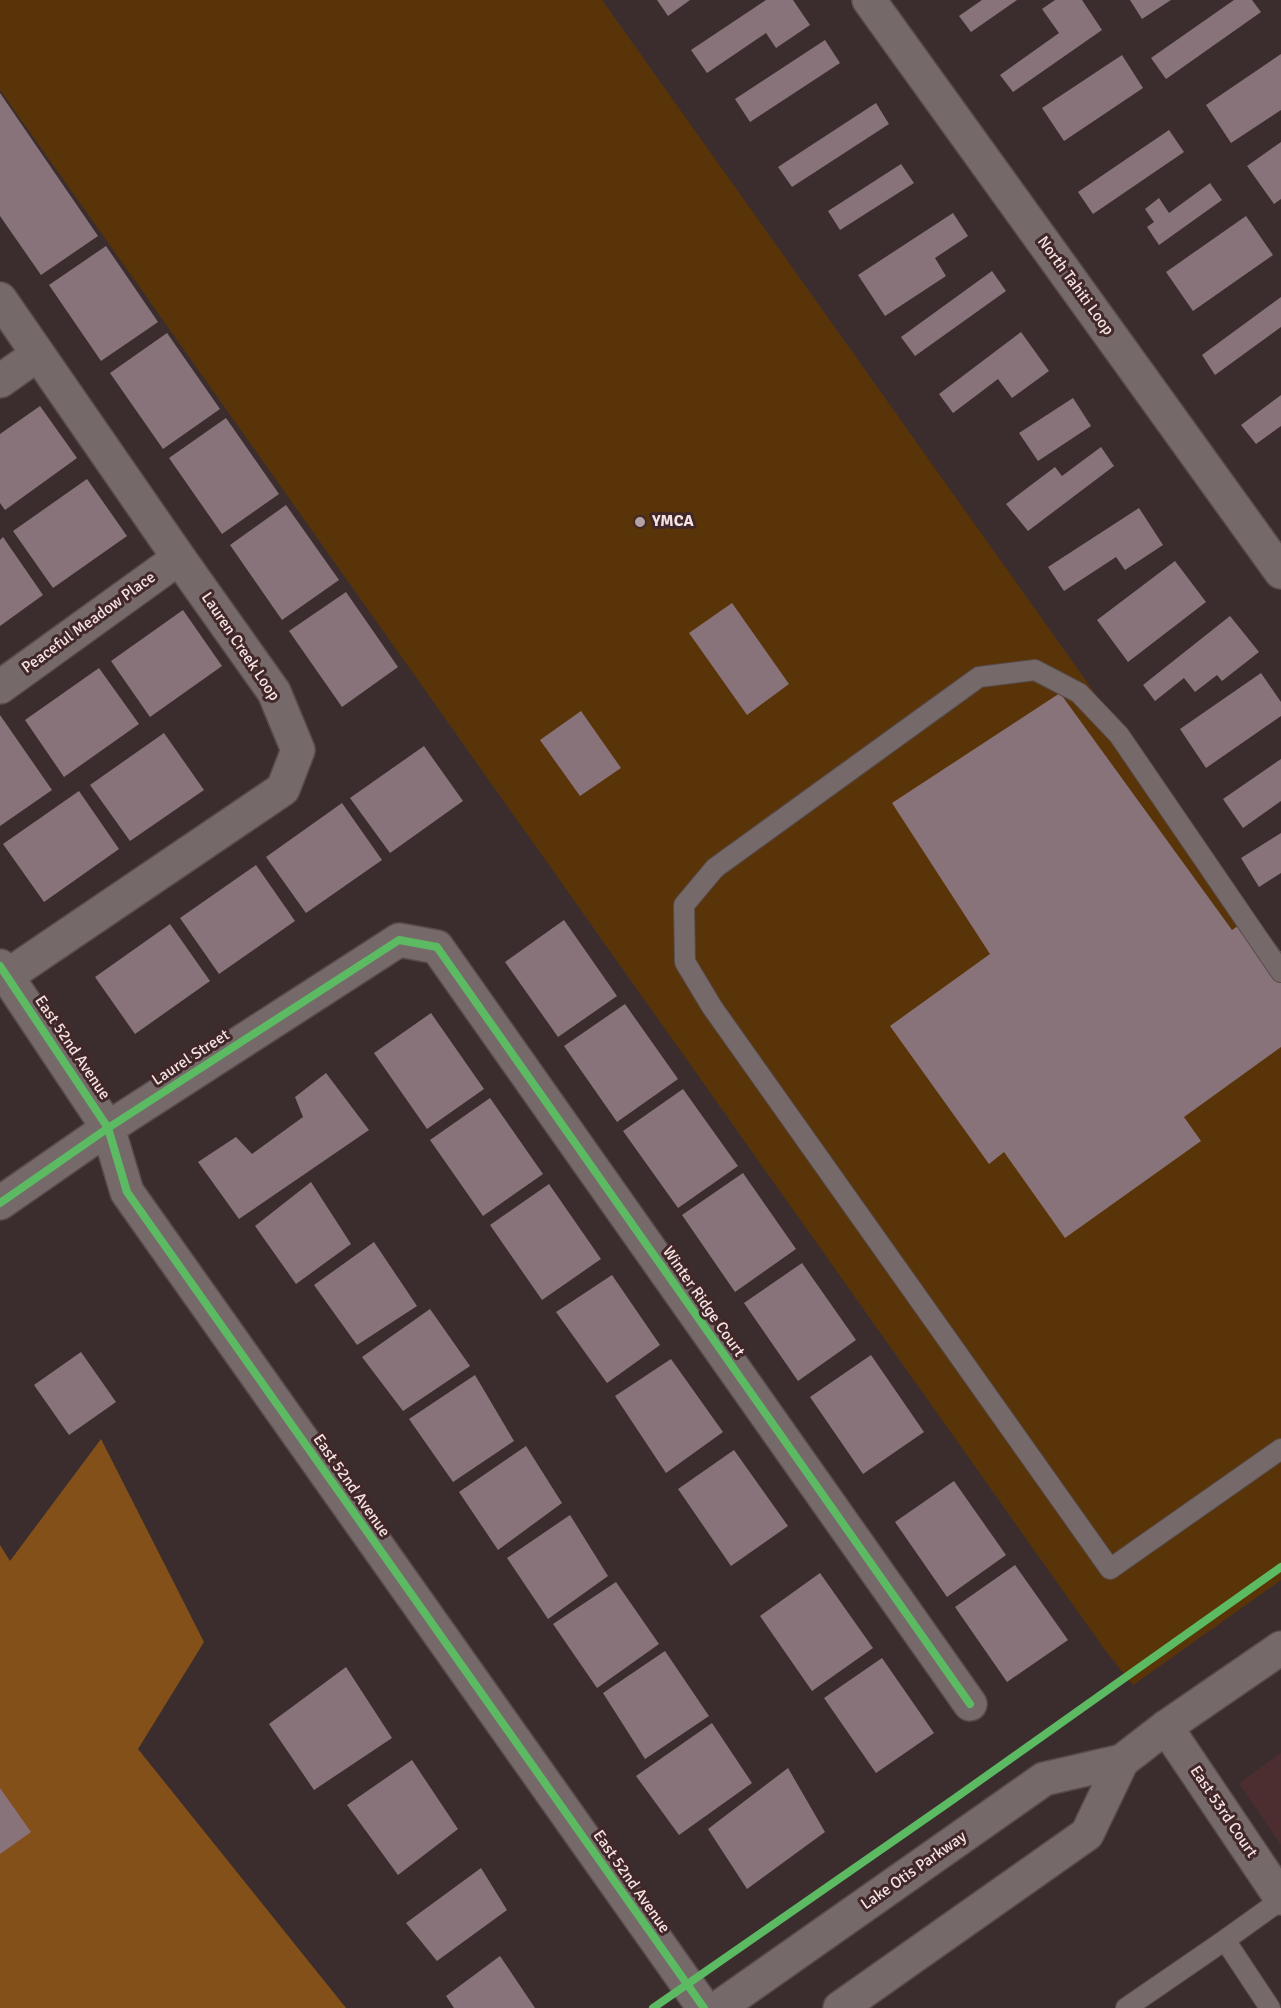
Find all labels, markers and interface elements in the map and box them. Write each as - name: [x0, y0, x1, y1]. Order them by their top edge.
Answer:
- street label: North Tahiti Loop: [1033, 233, 1117, 339]
- place label: YMCA: [652, 512, 694, 532]
- marker: YMCA: [633, 515, 647, 529]
- street label: Peaceful Meadow Place: [18, 568, 160, 678]
- street label: Lauren Creek Loop: [197, 589, 283, 705]
- street label: East 52nd Avenue: [30, 992, 114, 1104]
- street label: Laurel Street: [149, 1026, 233, 1090]
- street label: Winter Ridge Court: [658, 1243, 748, 1361]
- street label: East 52nd Avenue: [308, 1431, 394, 1541]
- street label: East 53rd Court: [1185, 1762, 1261, 1862]
- street label: East 52nd Avenue: [588, 1827, 674, 1937]
- street label: Lake Otis Parkway: [858, 1828, 970, 1914]

